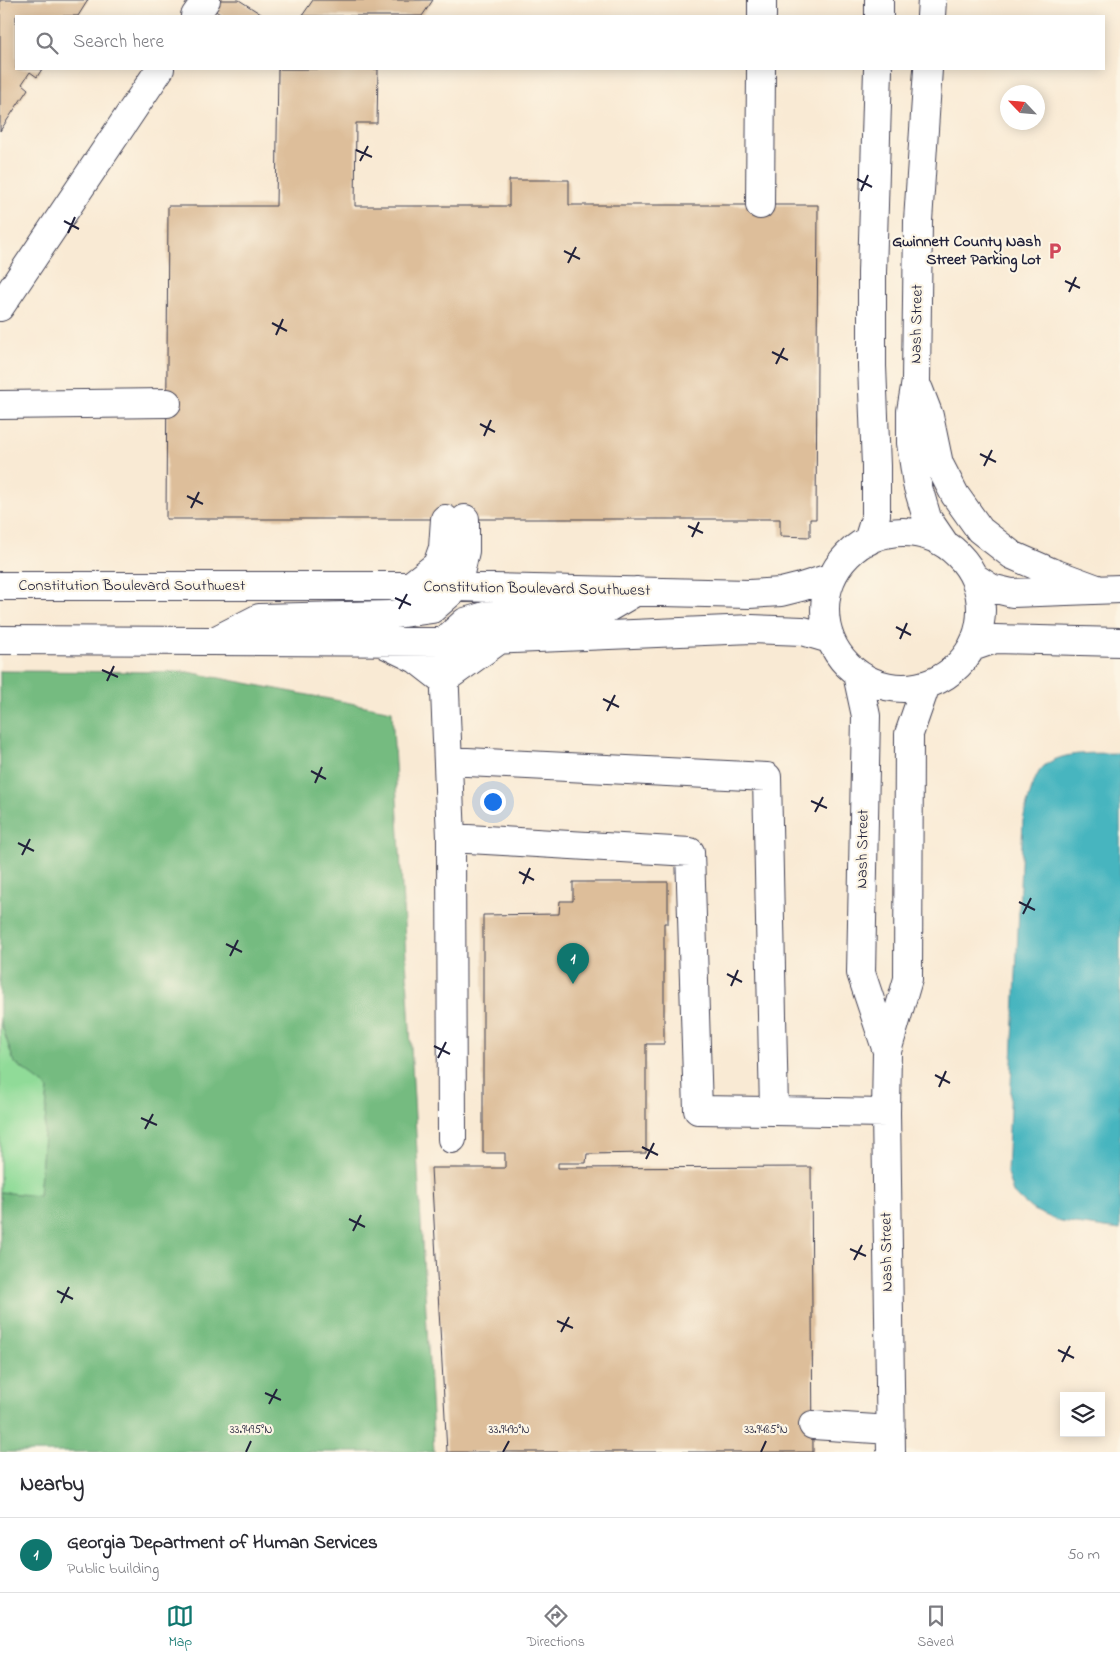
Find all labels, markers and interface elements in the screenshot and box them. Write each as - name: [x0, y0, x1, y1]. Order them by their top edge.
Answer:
- search box: [15, 15, 1105, 70]
- icon: search: [33, 29, 61, 57]
- text: Search here: [73, 29, 164, 56]
- north arrow: [1000, 85, 1045, 130]
- place label: Gwinnett County Nash Street Parking Lot: [892, 230, 1042, 273]
- parking icon: Gwinnett County Nash Street Parking Lot: [1045, 241, 1065, 261]
- street label: Nash Street: [904, 283, 930, 364]
- street label: Constitution Boulevard Southwest: [18, 574, 246, 598]
- street label: Constitution Boulevard Southwest: [423, 575, 651, 603]
- your location: [480, 789, 506, 815]
- street label: Nash Street: [850, 808, 876, 889]
- pin: 1: [557, 943, 589, 984]
- street label: Nash Street: [874, 1211, 900, 1292]
- map controls: [1060, 1392, 1105, 1437]
- button: layers: [1060, 1392, 1105, 1437]
- text: 33.9495°N: [230, 1421, 272, 1439]
- text: 33.9490°N: [488, 1421, 530, 1439]
- text: 33.9485°N: [744, 1421, 788, 1439]
- text: Nearby: [20, 1470, 84, 1500]
- text: Georgia Department of Human Services: [67, 1530, 378, 1557]
- text: 1: [33, 1543, 39, 1567]
- text: 50 m: [1068, 1543, 1100, 1567]
- text: Public building: [67, 1557, 159, 1581]
- tab: Map: [166, 1602, 194, 1653]
- tab: Directions: [527, 1602, 585, 1653]
- tab: Saved: [917, 1602, 954, 1653]

